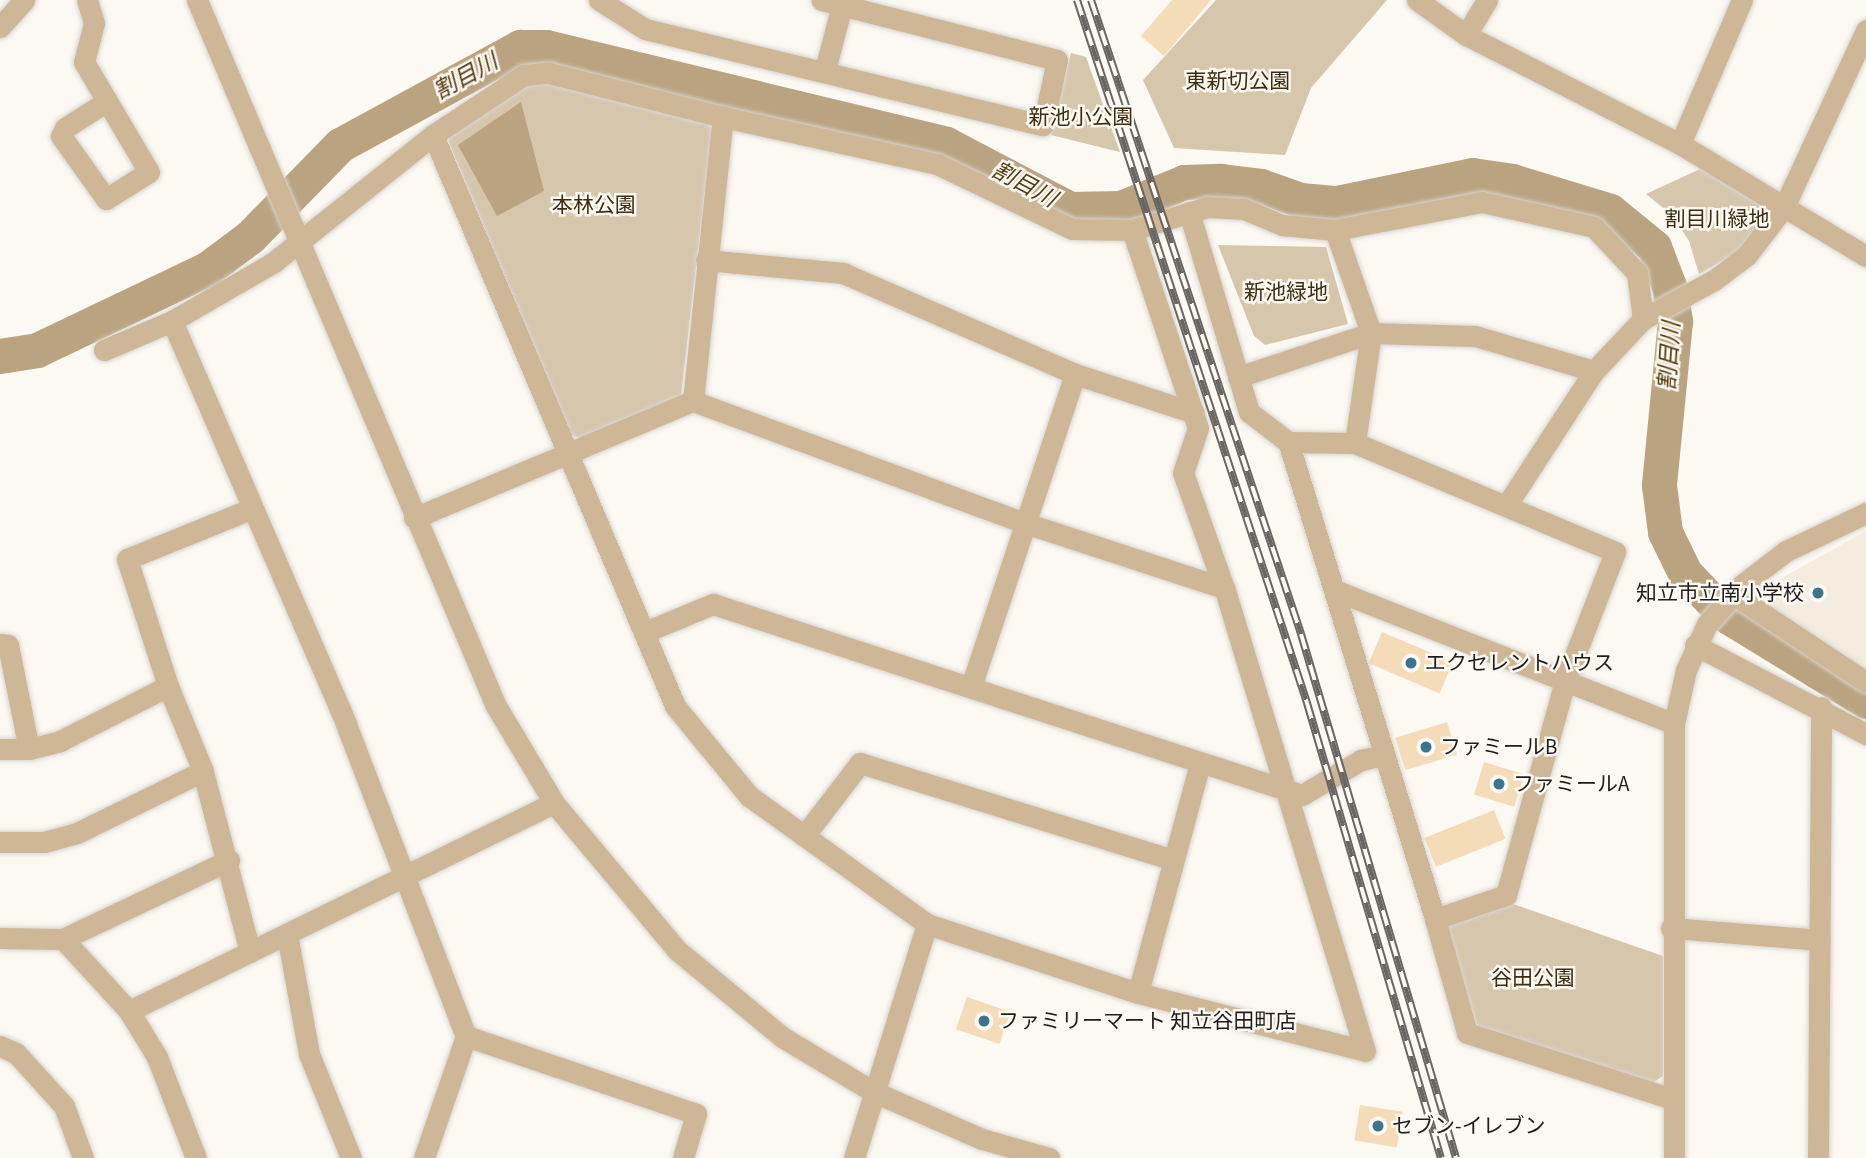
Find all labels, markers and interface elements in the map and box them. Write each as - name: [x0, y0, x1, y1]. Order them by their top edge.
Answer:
- water label: 割目川: [429, 48, 503, 106]
- park label: 東新切公園: [1186, 68, 1290, 94]
- park label: 新池小公園: [1029, 104, 1133, 130]
- water label: 割目川: [987, 157, 1061, 213]
- park label: 本林公園: [552, 192, 636, 218]
- park label: 割目川緑地: [1665, 206, 1769, 232]
- park label: 新池緑地: [1244, 279, 1328, 305]
- water label: 割目川: [1654, 321, 1686, 391]
- place label: 知立市立南小学校: [1636, 580, 1804, 606]
- marker: 知立市立南小学校: [1810, 585, 1826, 601]
- place label: エクセレントハウス: [1425, 650, 1614, 676]
- marker: エクセレントハウス: [1403, 655, 1419, 671]
- place label: ファミールB: [1440, 734, 1557, 760]
- marker: ファミールB: [1418, 739, 1434, 755]
- place label: ファミールA: [1513, 771, 1629, 797]
- marker: ファミールA: [1491, 776, 1507, 792]
- park label: 谷田公園: [1491, 965, 1575, 991]
- place label: ファミリーマート 知立谷田町店: [998, 1008, 1296, 1034]
- marker: ファミリーマート 知立谷田町店: [976, 1013, 992, 1029]
- place label: セブン-イレブン: [1392, 1113, 1546, 1139]
- marker: セブン-イレブン: [1370, 1118, 1386, 1134]

